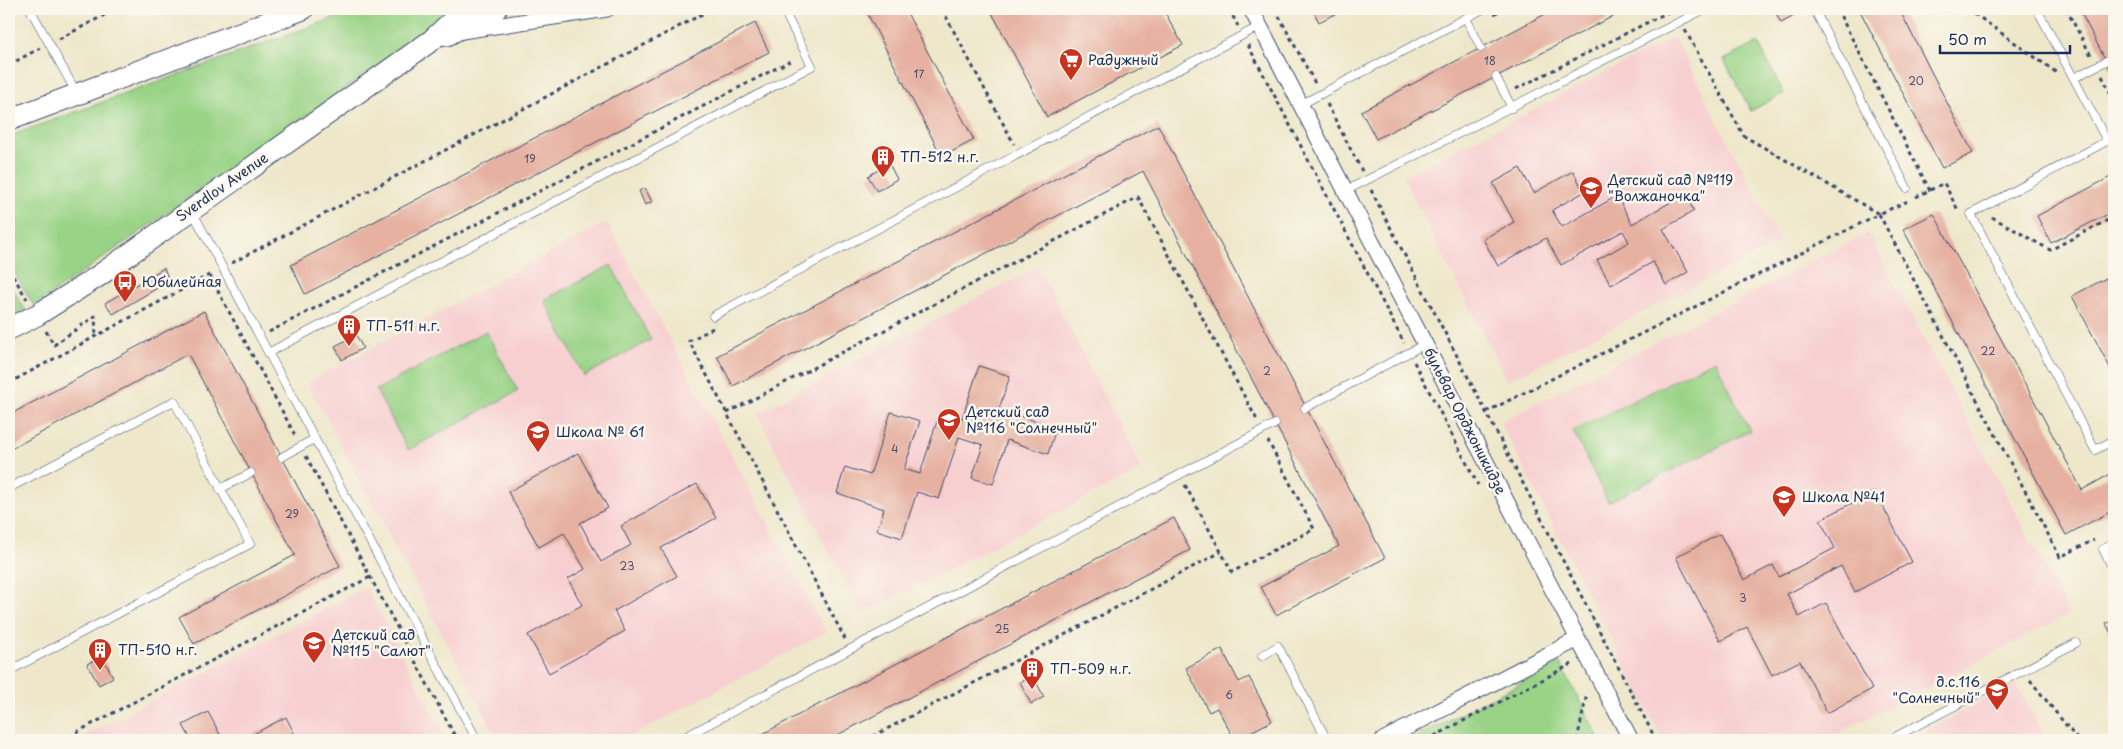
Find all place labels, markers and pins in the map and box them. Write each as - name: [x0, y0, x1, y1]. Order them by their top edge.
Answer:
- supermarket icon: Радужный: [1058, 47, 1084, 81]
- place label: Радужный: [1088, 49, 1159, 70]
- building icon: ТП-512 н.г.: [870, 144, 896, 178]
- place label: ТП-512 н.г.: [900, 146, 979, 167]
- place label: Детский сад №119 "Волжаночка": [1607, 169, 1733, 206]
- school or university icon: Детский сад №119 "Волжаночка": [1578, 175, 1604, 209]
- bus stop icon: Юбилейная: [112, 269, 138, 303]
- place label: Юбилейная: [142, 271, 222, 292]
- building icon: ТП-511 н.г.: [336, 313, 362, 347]
- place label: ТП-511 н.г.: [366, 315, 440, 336]
- place label: Детский сад №116 "Солнечный": [965, 401, 1097, 438]
- school or university icon: Детский сад №116 "Солнечный": [936, 407, 962, 441]
- school or university icon: Школа № 61: [525, 419, 551, 453]
- place label: Школа № 61: [556, 421, 645, 442]
- school or university icon: Школа №41: [1771, 484, 1797, 518]
- place label: Школа №41: [1802, 486, 1885, 507]
- place label: Детский сад №115 "Салют": [331, 624, 431, 661]
- school or university icon: Детский сад №115 "Салют": [301, 630, 327, 664]
- building icon: ТП-510 н.г.: [87, 637, 113, 671]
- place label: ТП-510 н.г.: [118, 639, 197, 660]
- building icon: ТП-509 н.г.: [1019, 656, 1045, 690]
- place label: ТП-509 н.г.: [1050, 658, 1131, 679]
- place label: д.с.116 "Солнечный": [1892, 671, 1980, 708]
- school or university icon: д.с.116 "Солнечный": [1984, 677, 2010, 711]

